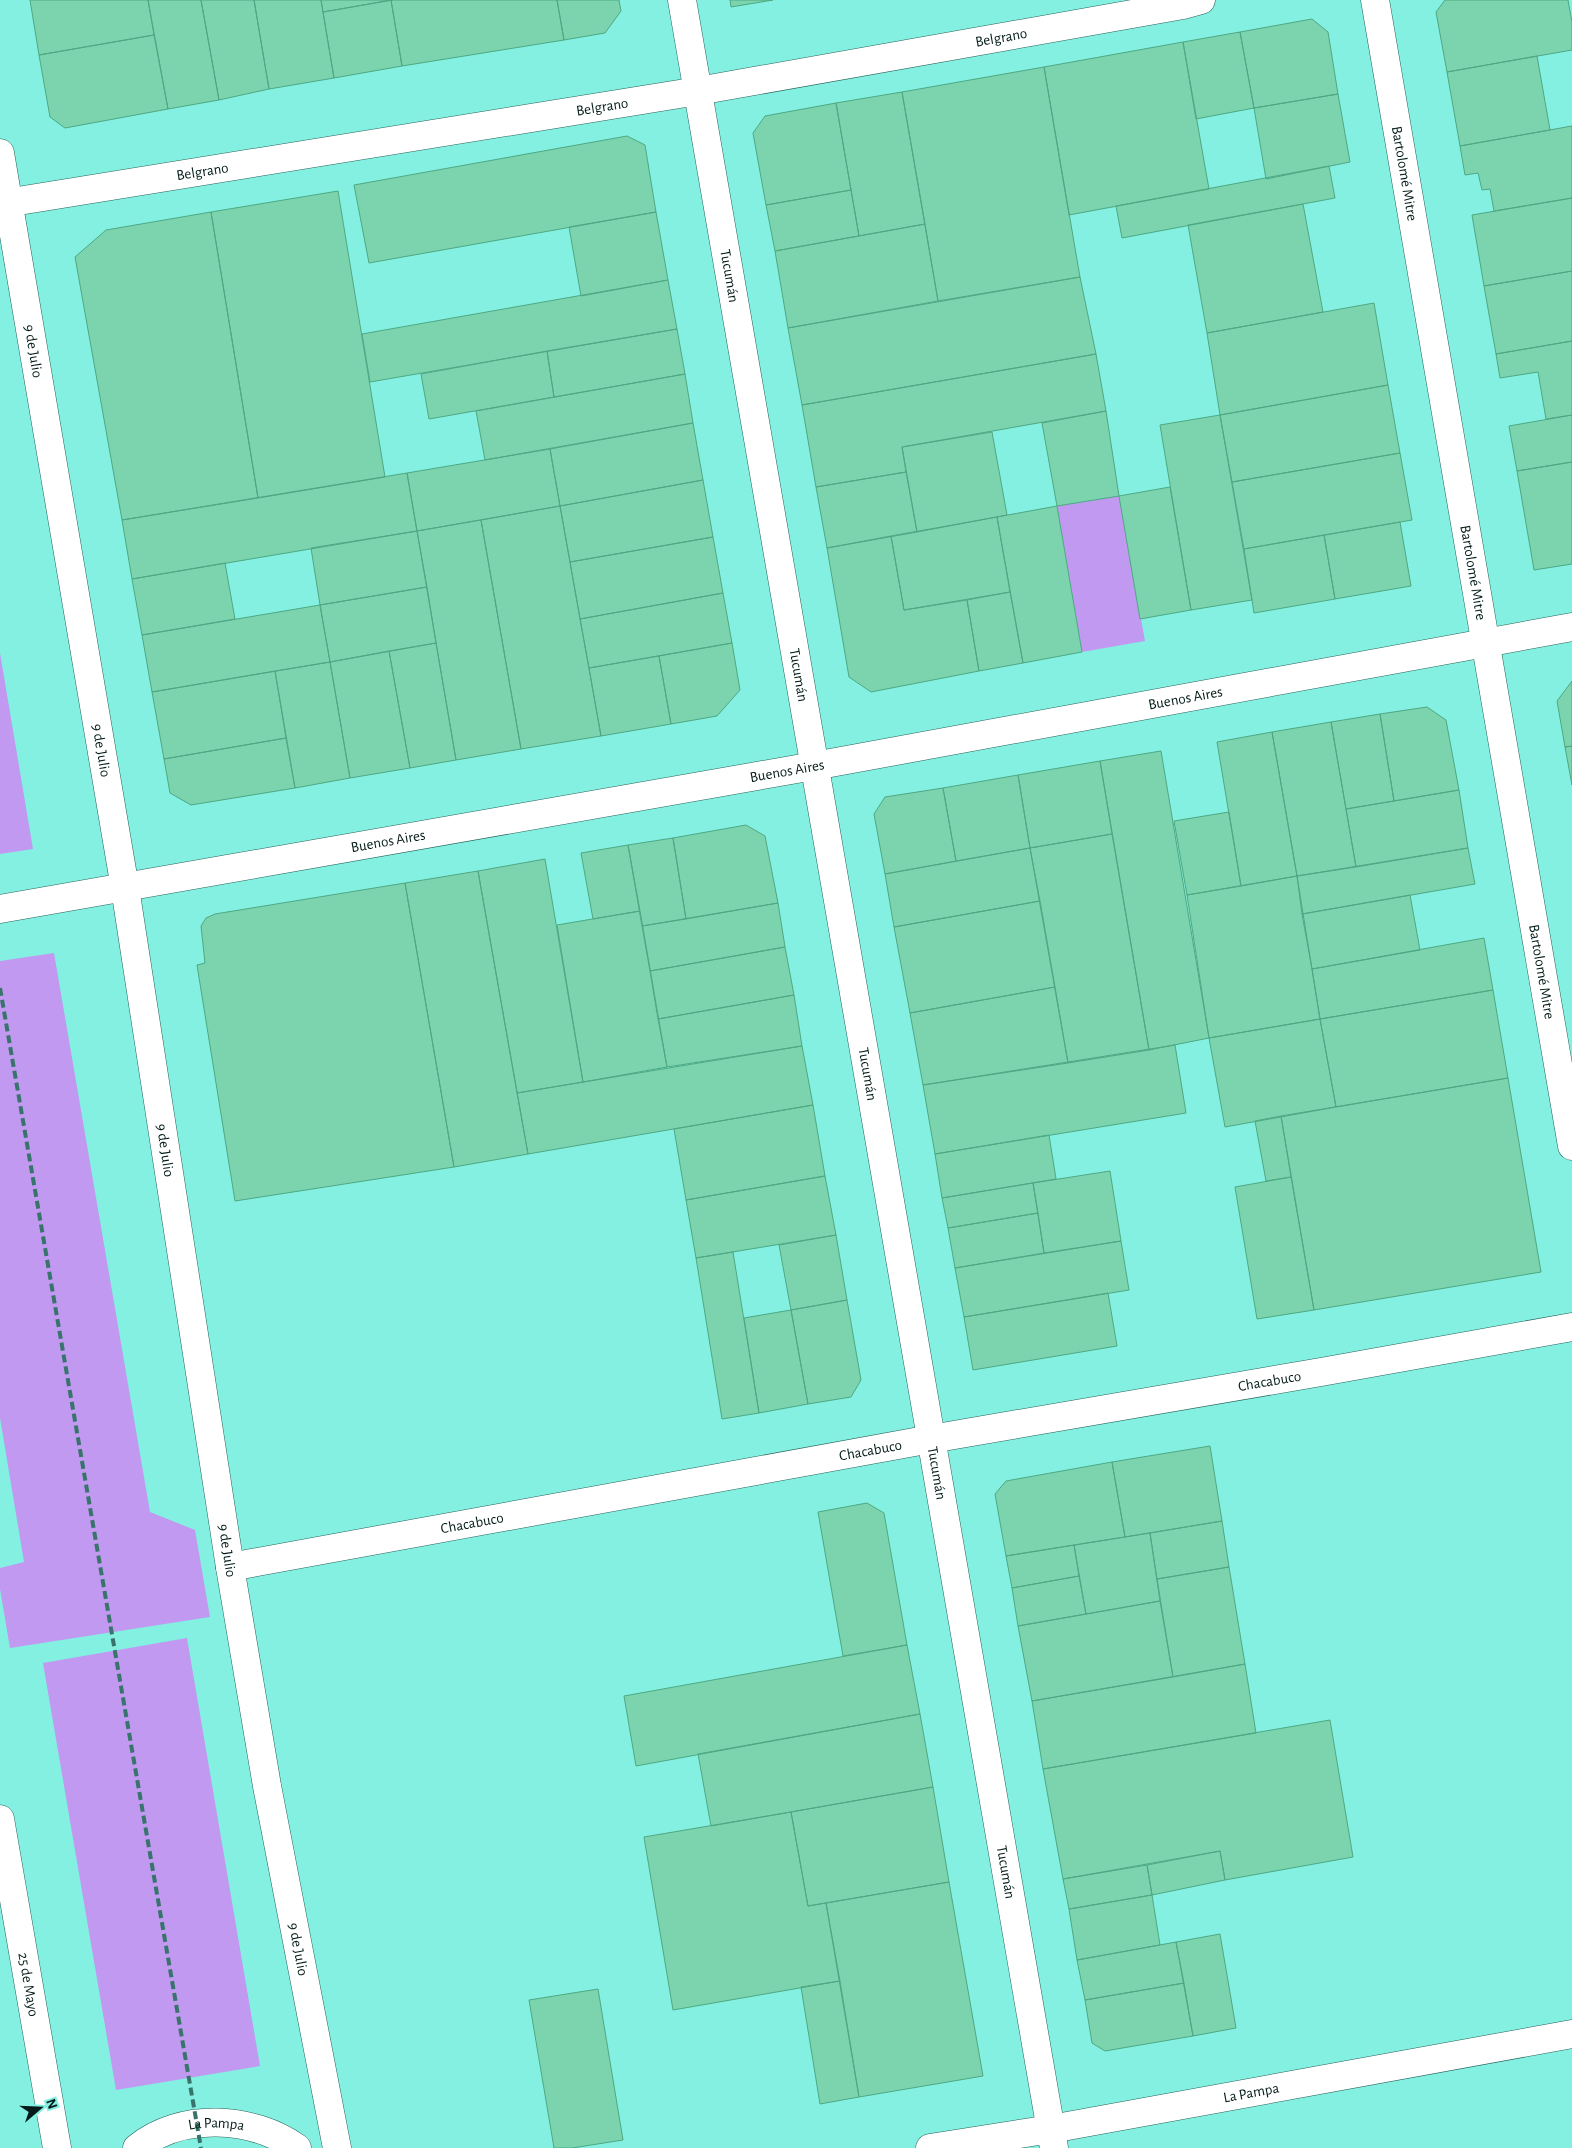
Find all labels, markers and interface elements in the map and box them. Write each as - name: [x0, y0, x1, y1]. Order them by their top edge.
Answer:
- street label: Belgrano: [974, 25, 1028, 49]
- street label: Belgrano: [575, 95, 629, 118]
- street label: Bartolomé Mitre: [1389, 125, 1420, 222]
- street label: Belgrano: [175, 160, 229, 183]
- street label: Tucumán: [718, 248, 742, 304]
- street label: 9 de Julio: [22, 323, 46, 379]
- street label: Bartolomé Mitre: [1458, 524, 1489, 621]
- street label: Tucumán: [787, 647, 811, 703]
- street label: Buenos Aires: [1147, 684, 1224, 712]
- street label: 9 de Julio: [90, 723, 113, 778]
- street label: Buenos Aires: [749, 757, 825, 785]
- street label: Buenos Aires: [350, 827, 427, 855]
- street label: Bartolomé Mitre: [1527, 923, 1558, 1020]
- street label: Tucumán: [856, 1046, 880, 1102]
- street label: 9 de Julio: [154, 1123, 177, 1178]
- street label: Chacabuco: [1237, 1368, 1302, 1394]
- street label: Chacabuco: [838, 1437, 903, 1463]
- street label: Tucumán: [925, 1445, 949, 1501]
- street label: Chacabuco: [439, 1510, 505, 1536]
- street label: 9 de Julio: [216, 1523, 239, 1578]
- street label: Tucumán: [994, 1844, 1018, 1900]
- street label: 9 de Julio: [286, 1921, 311, 1977]
- street label: 25 de Mayo: [16, 1951, 42, 2018]
- street label: La Pampa: [1222, 2080, 1280, 2105]
- north arrow: [15, 2083, 65, 2133]
- text: N: [43, 2097, 60, 2111]
- street label: La Pampa: [187, 2115, 246, 2133]

